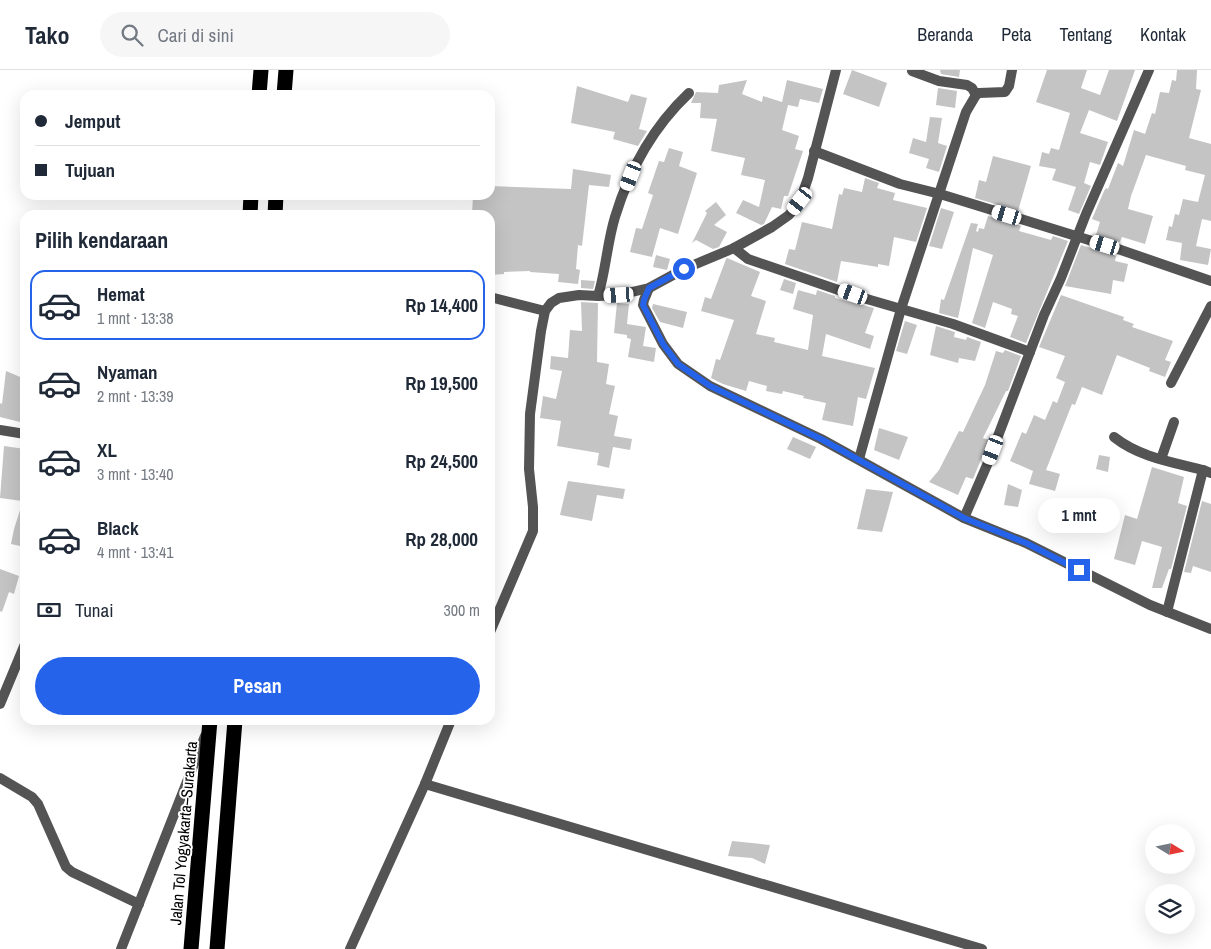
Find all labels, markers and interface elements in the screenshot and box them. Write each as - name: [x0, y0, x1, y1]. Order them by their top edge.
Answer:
- search box: [100, 12, 450, 57]
- text: Tako: [25, 19, 70, 51]
- icon: search: [118, 21, 146, 49]
- text: Cari di sini: [158, 22, 234, 48]
- text: Beranda: [917, 22, 973, 47]
- text: Peta: [1001, 22, 1032, 47]
- text: Tentang: [1060, 22, 1112, 47]
- text: Kontak: [1140, 22, 1186, 47]
- text: Jemput: [65, 108, 120, 134]
- text: Tujuan: [65, 157, 115, 183]
- car: [618, 159, 643, 193]
- car: [784, 185, 815, 217]
- car: [990, 203, 1023, 227]
- text: Pilih kendaraan: [35, 225, 168, 255]
- car: [1088, 233, 1121, 257]
- route start: [673, 258, 695, 280]
- text: Hemat: [97, 281, 145, 307]
- car: [836, 282, 869, 306]
- icon: car: [37, 283, 82, 328]
- car: [603, 287, 634, 303]
- text: Rp 14,400: [405, 292, 478, 318]
- text: 1 mnt · 13:38: [97, 307, 174, 329]
- text: Nyaman: [97, 359, 158, 385]
- icon: car: [37, 361, 82, 406]
- text: Rp 19,500: [405, 370, 478, 396]
- text: 2 mnt · 13:39: [97, 385, 174, 407]
- car: [980, 433, 1005, 467]
- text: XL: [97, 437, 117, 463]
- icon: car: [37, 439, 82, 484]
- text: Rp 24,500: [405, 448, 478, 474]
- text: 3 mnt · 13:40: [97, 463, 174, 485]
- callout: 1 mnt: [1038, 498, 1120, 532]
- text: 1 mnt: [1062, 504, 1097, 526]
- text: Black: [97, 515, 139, 541]
- icon: car: [37, 517, 82, 562]
- text: Rp 28,000: [405, 526, 478, 552]
- text: 4 mnt · 13:41: [97, 541, 174, 563]
- route end: [1068, 559, 1090, 581]
- icon: cash: [35, 596, 63, 624]
- text: Tunai: [75, 597, 114, 623]
- text: 300 m: [444, 599, 480, 621]
- button: Pesan: [35, 657, 480, 715]
- street label: Jalan Tol Yogyakarta–Surakarta: [164, 739, 202, 926]
- north arrow: [1145, 824, 1195, 874]
- map controls: [1145, 824, 1195, 934]
- button: layers: [1145, 884, 1195, 934]

